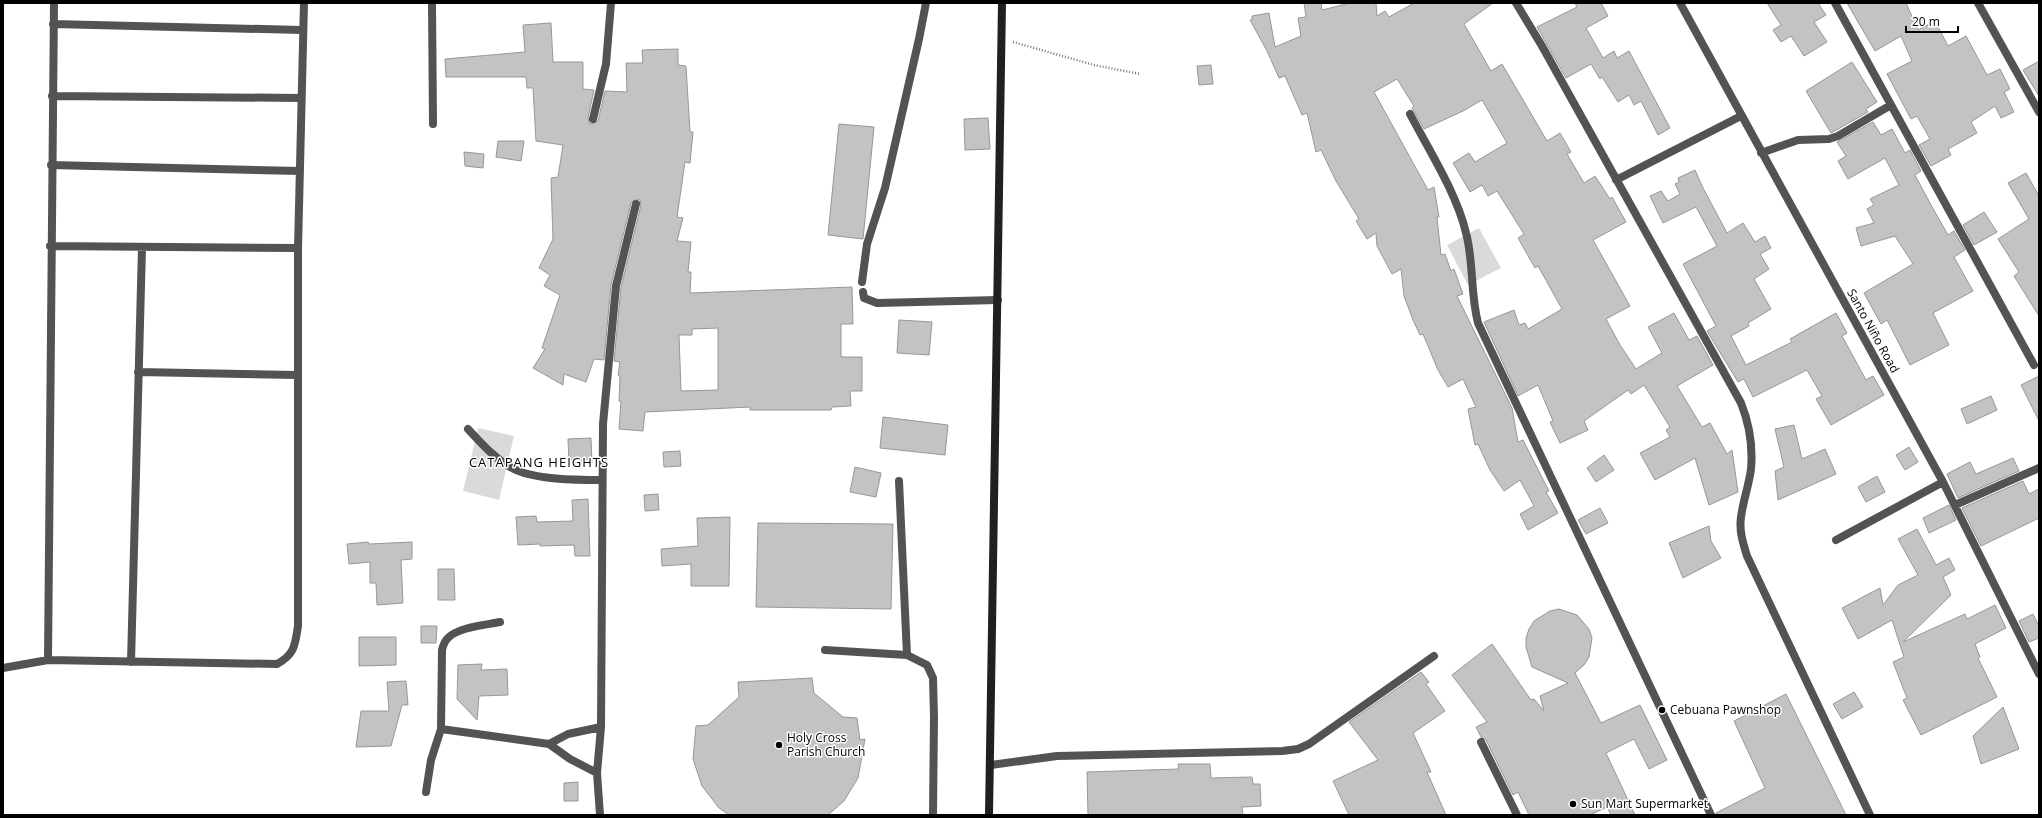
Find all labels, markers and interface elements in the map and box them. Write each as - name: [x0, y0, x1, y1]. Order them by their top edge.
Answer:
- scale bar: [1906, 8, 1958, 34]
- text: 20 m: [1912, 13, 1940, 30]
- street label: Santo Niño Road: [1843, 286, 1904, 376]
- district label: CATAPANG HEIGHTS: [469, 453, 609, 471]
- place label: Cebuana Pawnshop: [1670, 701, 1781, 718]
- marker: Cebuana Pawnshop: [1657, 705, 1667, 715]
- place label: Holy Cross Parish Church: [787, 729, 865, 760]
- marker: Holy Cross Parish Church: [774, 740, 784, 750]
- place label: Sun Mart Supermarket: [1581, 795, 1708, 812]
- marker: Sun Mart Supermarket: [1568, 799, 1578, 809]

